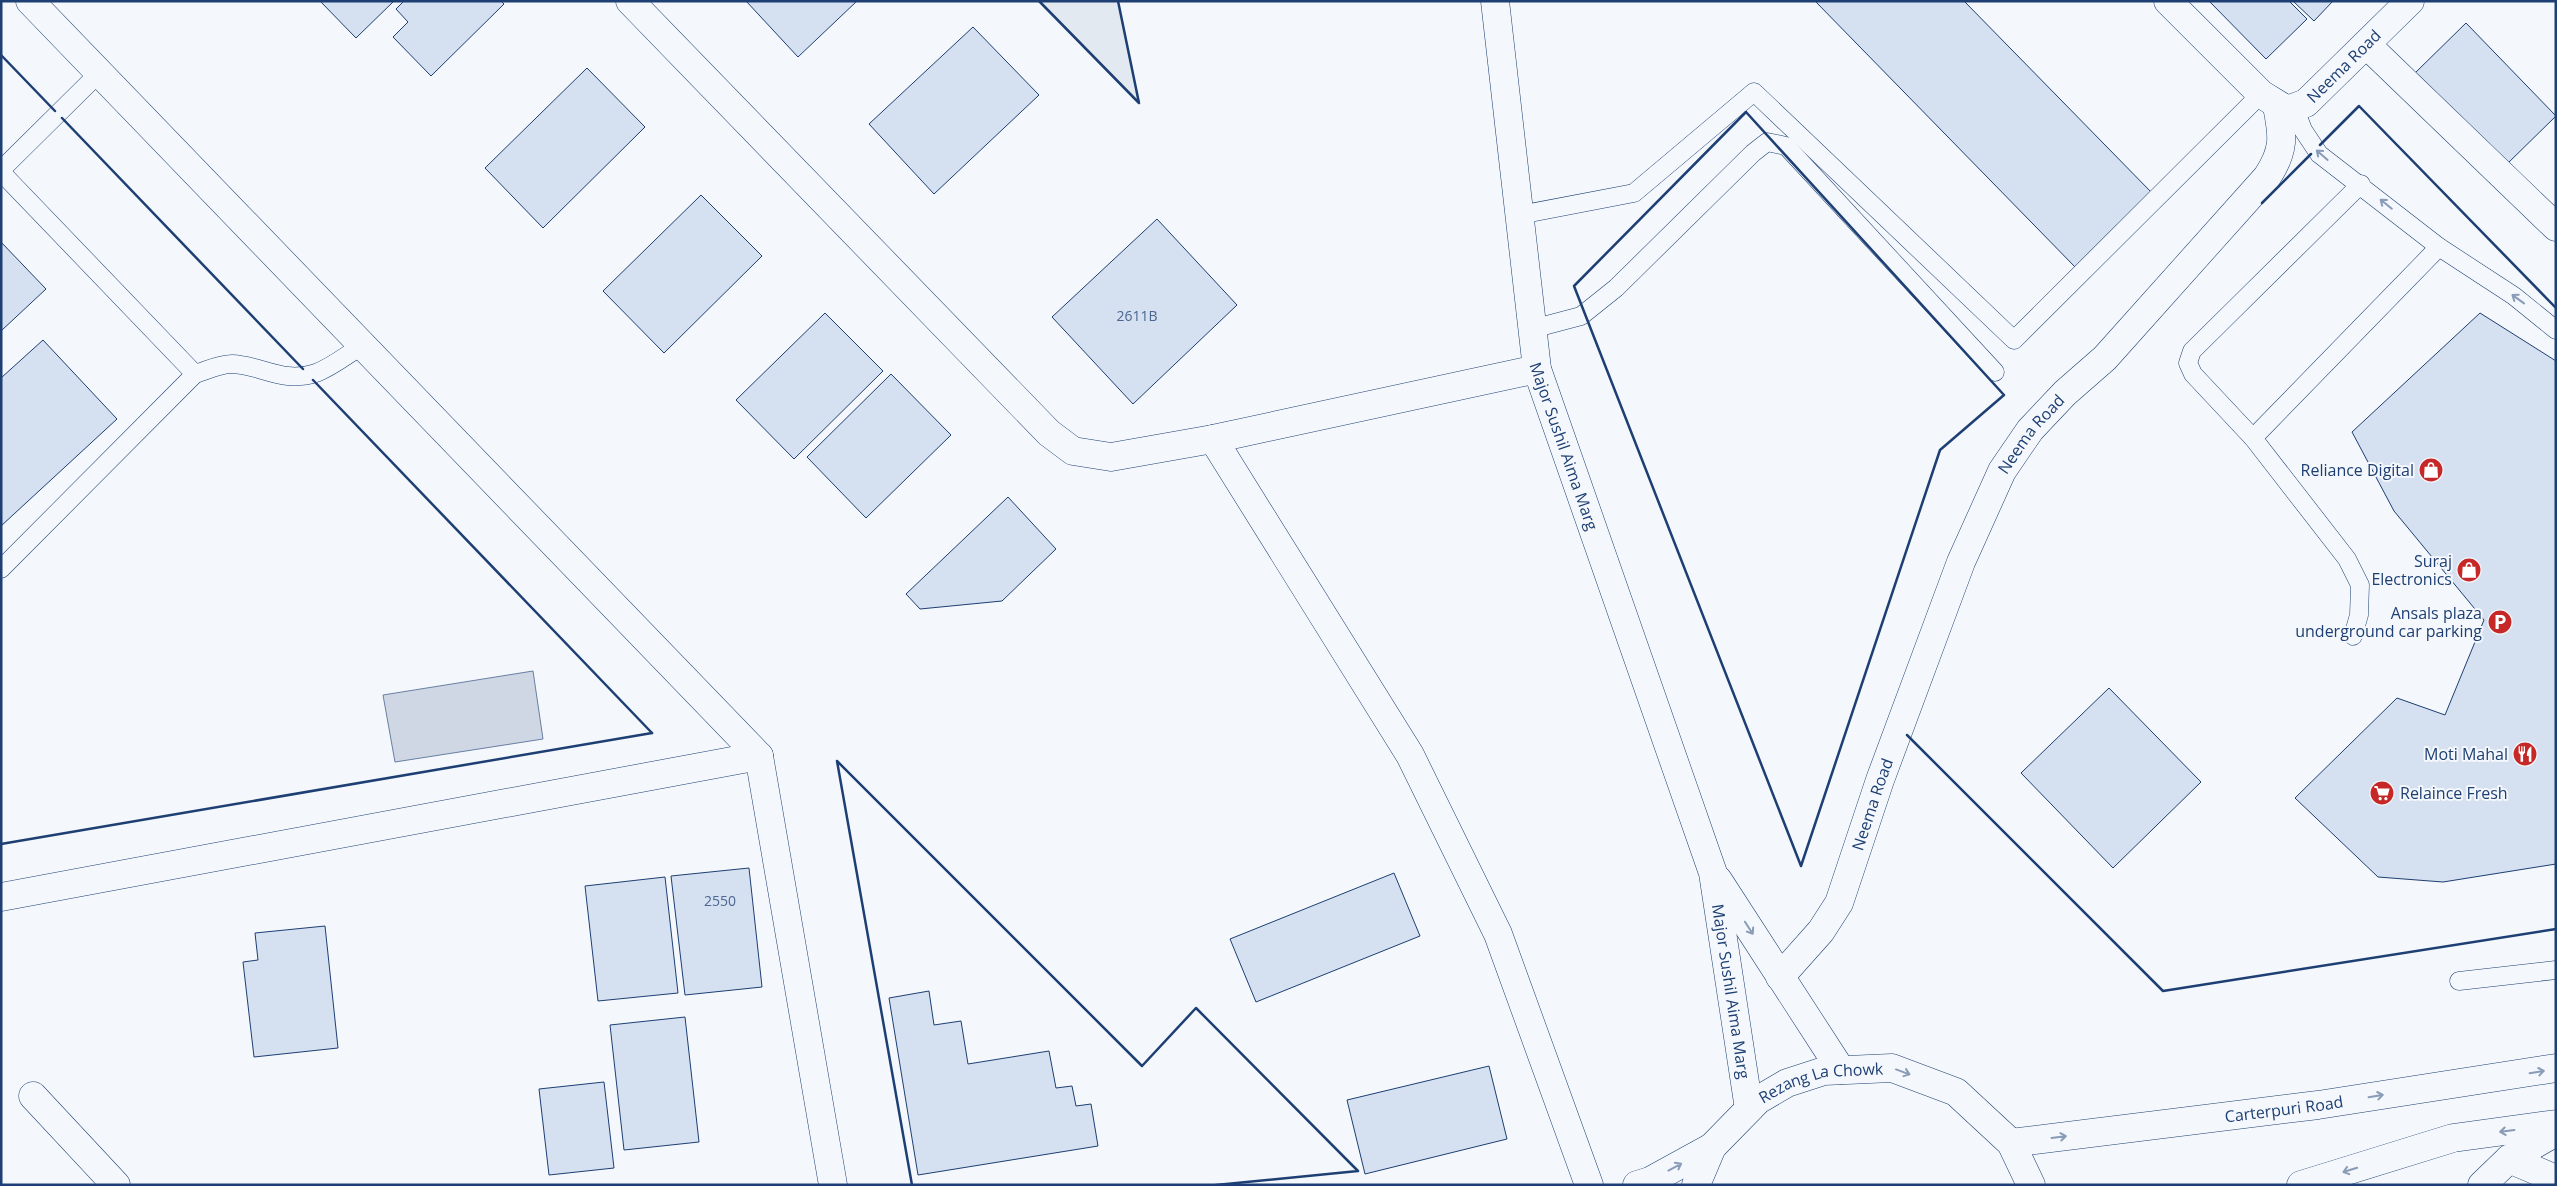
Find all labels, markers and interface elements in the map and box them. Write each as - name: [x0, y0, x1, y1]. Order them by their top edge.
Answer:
- street label: Neema Road: [2302, 25, 2386, 108]
- one-way arrow: [2316, 150, 2329, 161]
- one-way arrow: [2380, 199, 2393, 210]
- one-way arrow: [2511, 294, 2525, 304]
- house number: 2611B: [1116, 306, 1158, 325]
- street label: Major Sushil Aima Marg: [1524, 359, 1603, 533]
- street label: Neema Road: [1992, 389, 2069, 478]
- shop icon: Reliance Digital: [2418, 457, 2444, 483]
- place label: Reliance Digital: [2301, 459, 2414, 481]
- place label: Suraj Electronics: [2371, 550, 2452, 590]
- shop icon: Suraj Electronics: [2456, 557, 2482, 583]
- place label: Ansals plaza underground car parking: [2295, 602, 2482, 642]
- parking icon: Ansals plaza underground car parking: [2487, 609, 2513, 635]
- restaurant icon: Moti Mahal: [2512, 741, 2538, 767]
- place label: Moti Mahal: [2424, 743, 2508, 765]
- street label: Neema Road: [1846, 755, 1898, 853]
- supermarket icon: Relaince Fresh: [2369, 780, 2395, 806]
- place label: Relaince Fresh: [2400, 782, 2508, 804]
- house number: 2550: [704, 891, 736, 910]
- street label: Major Sushil Aima Marg: [1707, 903, 1755, 1081]
- one-way arrow: [1744, 921, 1754, 935]
- street label: Rezang La Chowk: [1754, 1057, 1884, 1108]
- one-way arrow: [2529, 1066, 2545, 1076]
- one-way arrow: [1895, 1068, 1910, 1077]
- street label: Carterpuri Road: [2223, 1090, 2345, 1127]
- one-way arrow: [2368, 1091, 2384, 1101]
- one-way arrow: [2500, 1126, 2516, 1136]
- one-way arrow: [2051, 1132, 2067, 1142]
- one-way arrow: [1667, 1162, 1682, 1171]
- one-way arrow: [2343, 1165, 2359, 1175]

